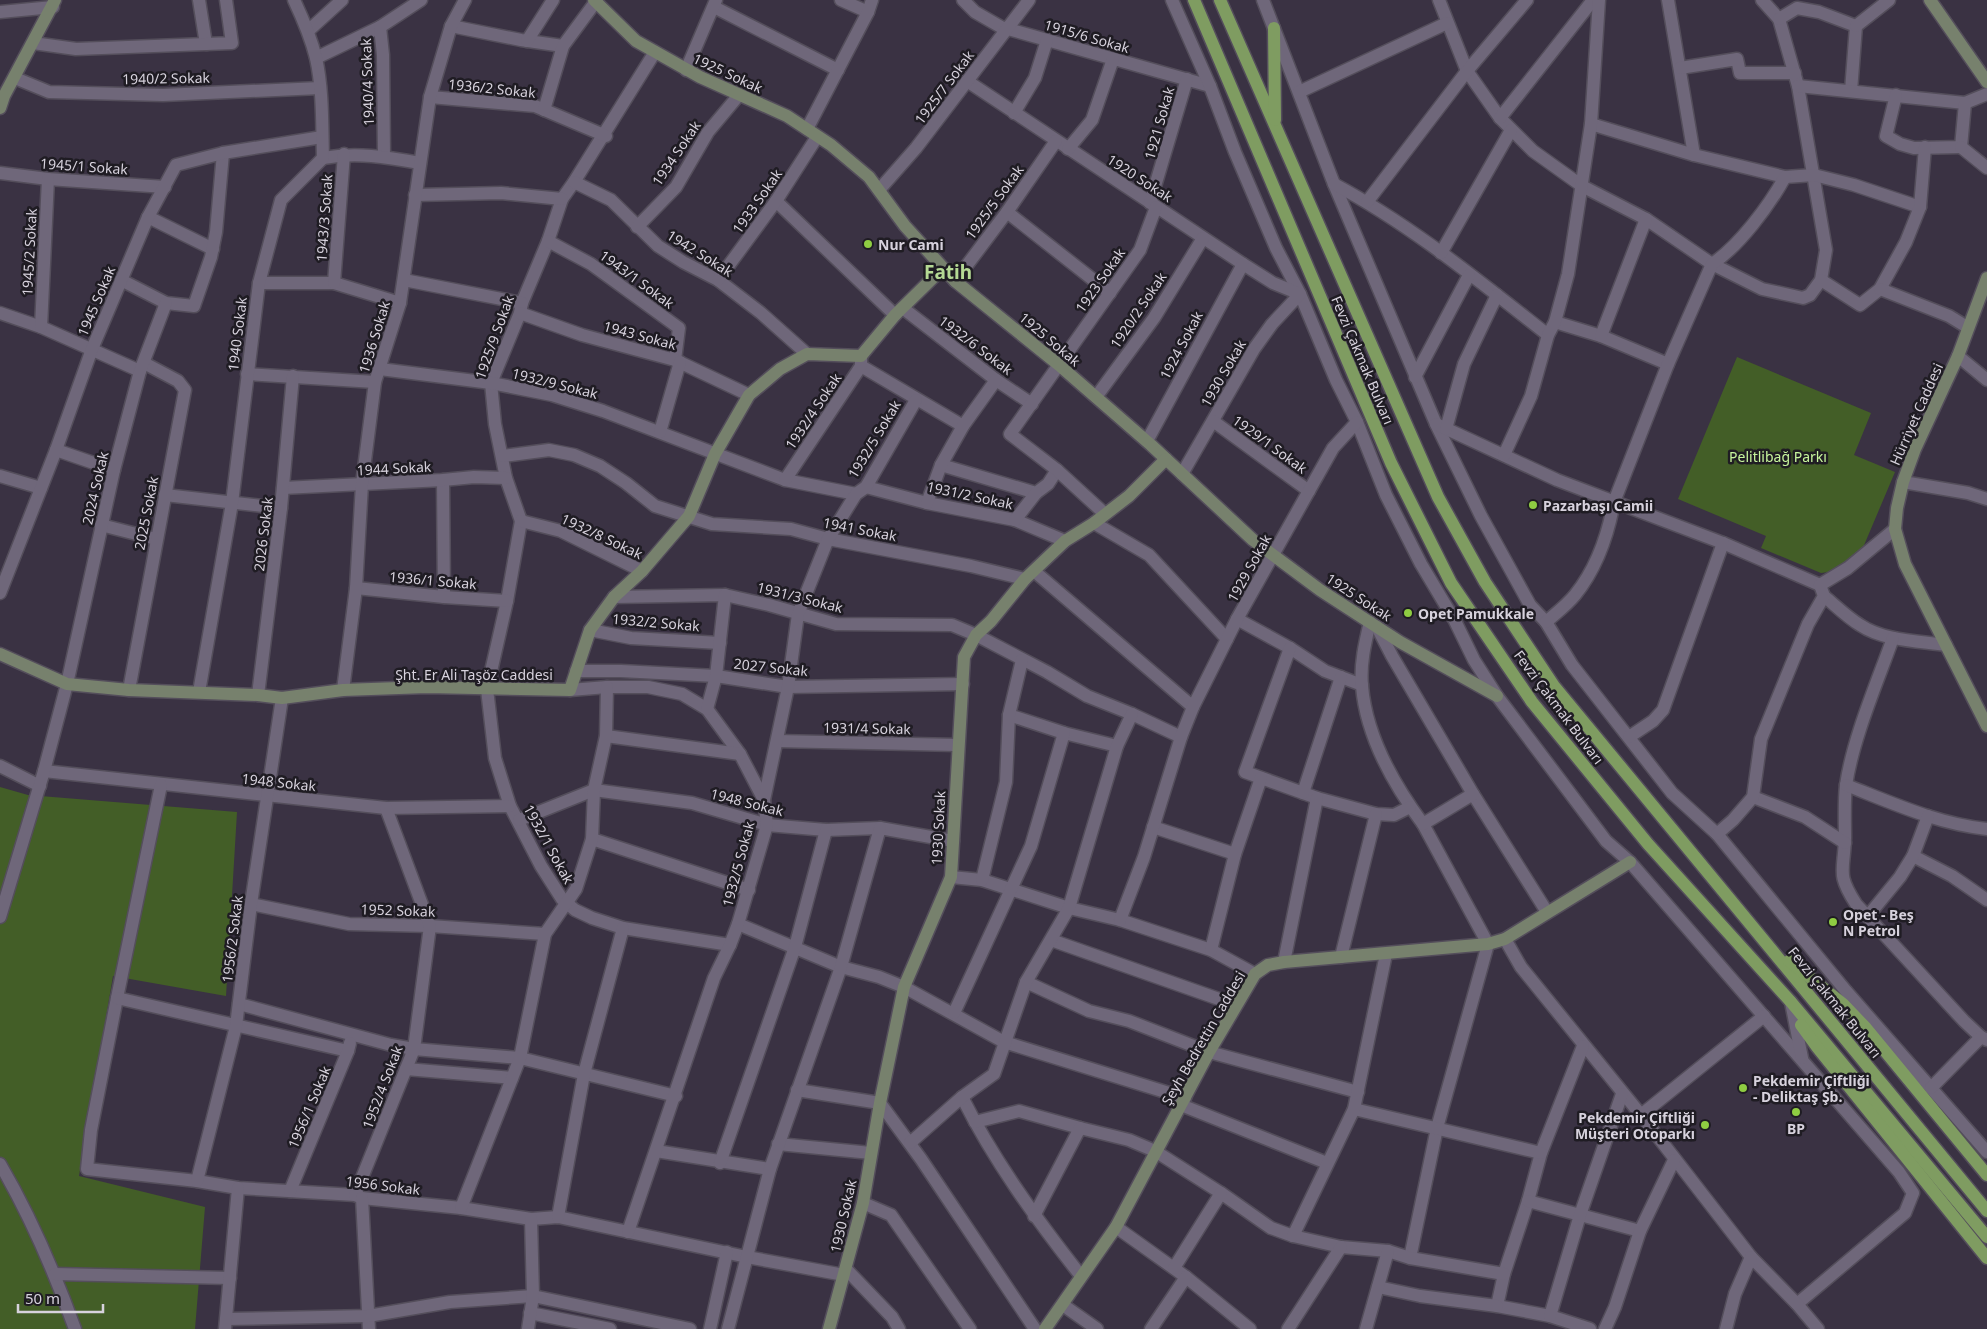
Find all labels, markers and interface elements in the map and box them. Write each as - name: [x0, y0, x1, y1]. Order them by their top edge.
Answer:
- street label: 1915/6 Sokak: [1042, 15, 1132, 57]
- street label: 1940/4 Sokak: [356, 37, 378, 126]
- street label: 1925/7 Sokak: [910, 46, 978, 128]
- street label: 1925 Sokak: [690, 49, 766, 98]
- street label: 1940/2 Sokak: [122, 68, 211, 88]
- street label: 1936/2 Sokak: [447, 74, 537, 102]
- street label: 1921 Sokak: [1140, 84, 1179, 161]
- street label: 1934 Sokak: [647, 116, 705, 189]
- street label: 1920 Sokak: [1104, 150, 1177, 207]
- street label: 1945/1 Sokak: [40, 153, 129, 179]
- street label: 1925/5 Sokak: [960, 160, 1028, 243]
- street label: 1933 Sokak: [728, 165, 786, 237]
- street label: 1943/3 Sokak: [311, 173, 337, 262]
- street label: 1945/2 Sokak: [17, 207, 41, 296]
- street label: 1942 Sokak: [663, 225, 737, 281]
- place label: Nur Cami: [878, 235, 944, 254]
- marker: Nur Cami: [862, 238, 874, 250]
- street label: 1923 Sokak: [1071, 244, 1129, 316]
- street label: 1943/1 Sokak: [596, 245, 679, 313]
- district label: Fatih: [924, 259, 972, 285]
- street label: 1945 Sokak: [73, 262, 120, 339]
- street label: 1920/2 Sokak: [1106, 268, 1171, 352]
- street label: 1925/9 Sokak: [470, 292, 518, 382]
- street label: Fevzi Çakmak Bulvarı: [1327, 293, 1399, 427]
- street label: 1940 Sokak: [223, 295, 251, 372]
- street label: 1936 Sokak: [354, 298, 394, 375]
- street label: 1924 Sokak: [1155, 307, 1207, 382]
- street label: 1925 Sokak: [1015, 308, 1085, 371]
- street label: 1932/6 Sokak: [935, 311, 1017, 379]
- street label: 1943 Sokak: [601, 316, 679, 354]
- street label: 1930 Sokak: [1196, 335, 1250, 410]
- street label: Hürriyet Caddesi: [1885, 360, 1947, 468]
- street label: 1932/9 Sokak: [510, 363, 600, 403]
- street label: 1932/4 Sokak: [781, 369, 846, 453]
- street label: 1932/5 Sokak: [843, 396, 905, 482]
- street label: 1929/1 Sokak: [1229, 410, 1312, 478]
- park label: Pelitlibağ Parkı: [1729, 447, 1827, 466]
- street label: 2024 Sokak: [77, 449, 113, 527]
- street label: 1944 Sokak: [356, 457, 432, 479]
- street label: 2025 Sokak: [130, 474, 163, 551]
- street label: 1931/2 Sokak: [925, 477, 1015, 514]
- street label: 2026 Sokak: [249, 495, 277, 572]
- place label: Pazarbaşı Camii: [1543, 496, 1653, 515]
- marker: Pazarbaşı Camii: [1527, 499, 1539, 511]
- street label: 1932/8 Sokak: [558, 509, 646, 563]
- street label: 1941 Sokak: [822, 513, 899, 546]
- street label: 1929 Sokak: [1223, 530, 1276, 605]
- street label: 1936/1 Sokak: [388, 567, 478, 593]
- street label: 1925 Sokak: [1323, 569, 1396, 626]
- street label: 1931/3 Sokak: [755, 577, 845, 617]
- place label: Opet Pamukkale: [1418, 604, 1534, 623]
- marker: Opet Pamukkale: [1402, 607, 1414, 619]
- street label: 1932/2 Sokak: [611, 609, 701, 635]
- street label: Fevzi Çakmak Bulvarı: [1510, 646, 1608, 768]
- street label: 2027 Sokak: [733, 654, 810, 680]
- street label: Şht. Er Ali Taşöz Caddesi: [395, 665, 553, 684]
- street label: 1931/4 Sokak: [823, 718, 912, 738]
- street label: 1948 Sokak: [241, 769, 318, 795]
- street label: 1948 Sokak: [708, 784, 786, 820]
- street label: 1930 Sokak: [927, 790, 949, 866]
- street label: 1932/1 Sokak: [519, 801, 579, 887]
- street label: 1932/5 Sokak: [717, 819, 759, 909]
- street label: 1956/2 Sokak: [217, 894, 247, 984]
- street label: 1952 Sokak: [360, 899, 436, 921]
- place label: Opet - Beş N Petrol: [1843, 905, 1914, 940]
- marker: Opet - Beş N Petrol: [1827, 916, 1839, 928]
- street label: Fevzi Çakmak Bulvarı: [1784, 942, 1886, 1062]
- street label: Şeyh Bedrettin Caddesi: [1157, 967, 1249, 1109]
- street label: 1952/4 Sokak: [357, 1042, 407, 1131]
- street label: 1956/1 Sokak: [283, 1062, 335, 1151]
- place label: Pekdemir Çiftliği - Deliktaş Şb.: [1753, 1071, 1870, 1106]
- marker: Pekdemir Çiftliği - Deliktaş Şb.: [1737, 1082, 1749, 1094]
- marker: BP: [1790, 1106, 1802, 1118]
- place label: Pekdemir Çiftliği Müşteri Otoparkı: [1575, 1108, 1695, 1143]
- marker: Pekdemir Çiftliği Müşteri Otoparkı: [1699, 1119, 1711, 1131]
- place label: BP: [1787, 1119, 1805, 1138]
- street label: 1956 Sokak: [345, 1171, 422, 1199]
- street label: 1930 Sokak: [825, 1177, 861, 1255]
- scale bar: [18, 1282, 102, 1314]
- text: 50 m: [25, 1288, 60, 1308]

